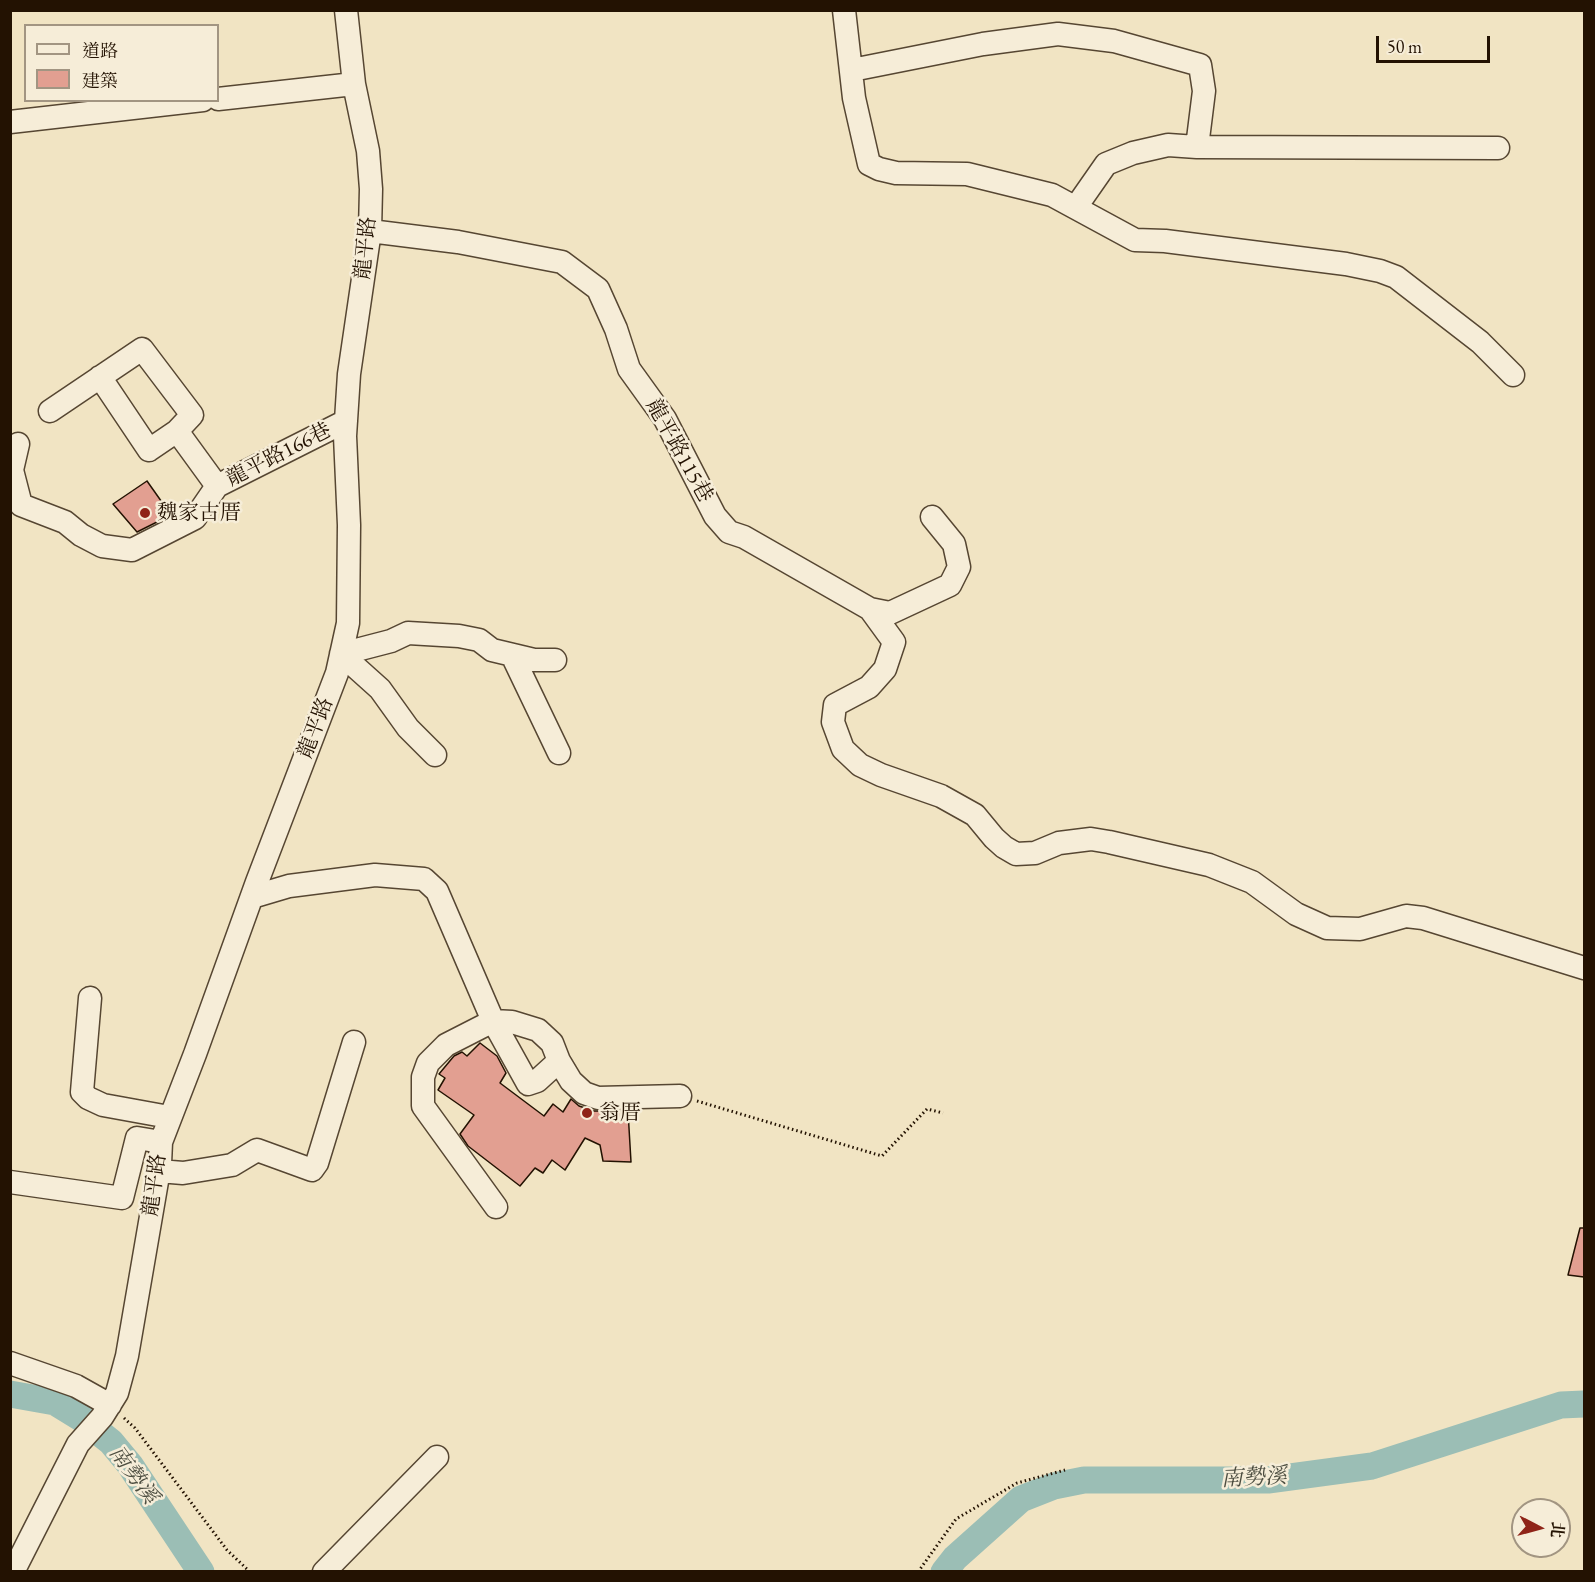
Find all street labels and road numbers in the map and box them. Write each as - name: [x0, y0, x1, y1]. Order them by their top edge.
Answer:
- street label: 龍平路: [350, 215, 382, 281]
- street label: 龍平路115巷: [640, 395, 718, 507]
- street label: 龍平路166巷: [222, 418, 336, 492]
- street label: 龍平路: [293, 694, 339, 762]
- street label: 龍平路: [138, 1152, 172, 1218]

